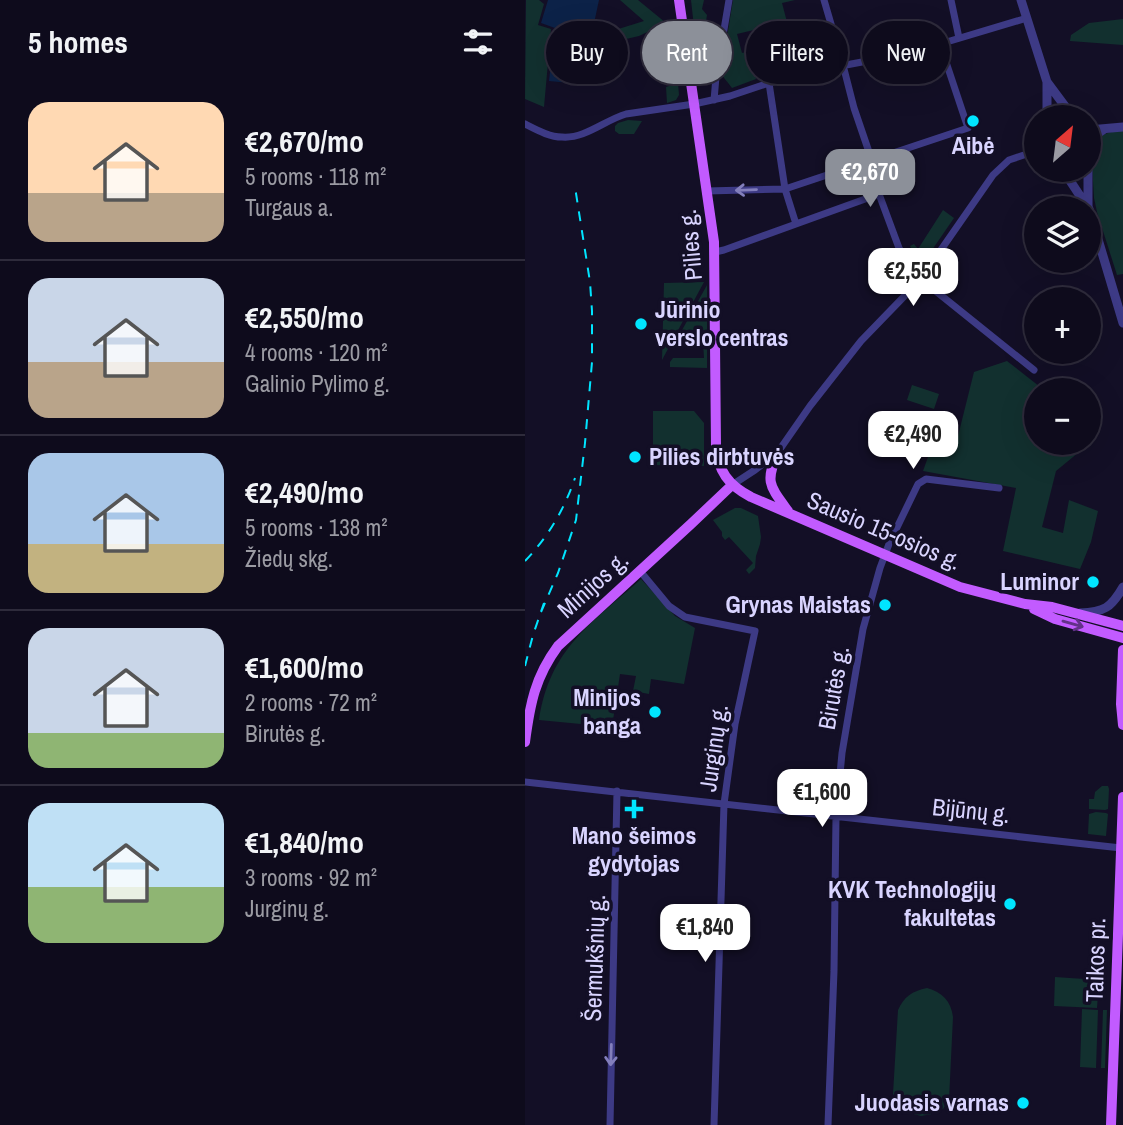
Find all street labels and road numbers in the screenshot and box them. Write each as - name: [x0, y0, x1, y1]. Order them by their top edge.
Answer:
- street label: Pilies g.: [671, 208, 709, 282]
- street label: Sausio 15-osios g.: [803, 483, 966, 577]
- street label: Minijos g.: [550, 544, 635, 625]
- street label: Birutės g.: [810, 644, 856, 732]
- street label: Jurginų g.: [691, 702, 735, 793]
- street label: Bijūnų g.: [931, 790, 1011, 830]
- street label: Šermukšnių g.: [576, 894, 612, 1022]
- street label: Taikos pr.: [1078, 917, 1112, 1003]

